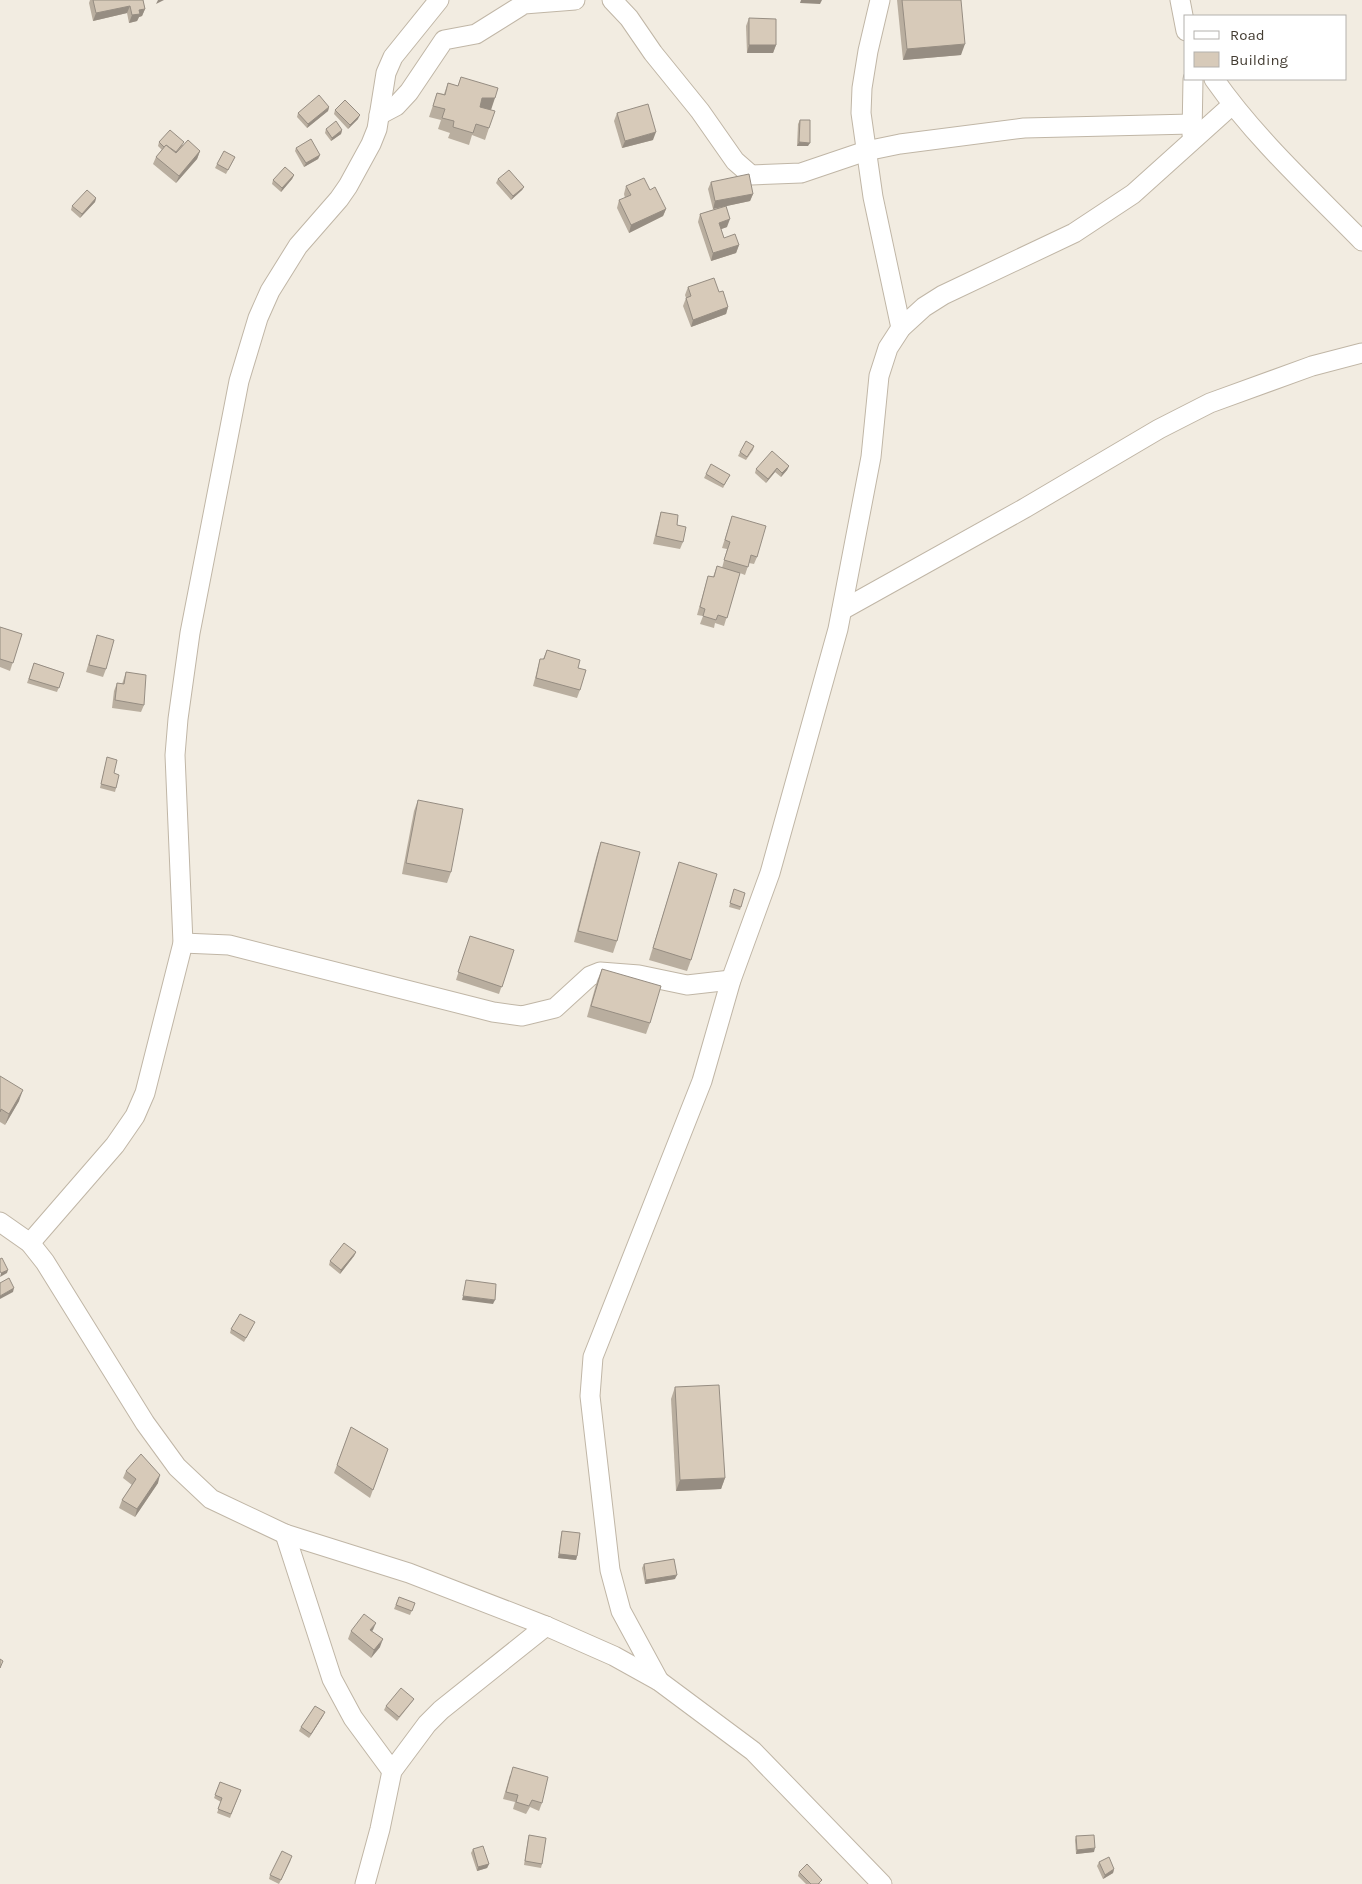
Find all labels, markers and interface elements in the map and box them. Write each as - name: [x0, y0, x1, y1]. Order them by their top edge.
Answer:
- legend: [1184, 15, 1347, 80]
- text: Road: [1230, 26, 1265, 44]
- text: Building: [1230, 51, 1288, 69]

